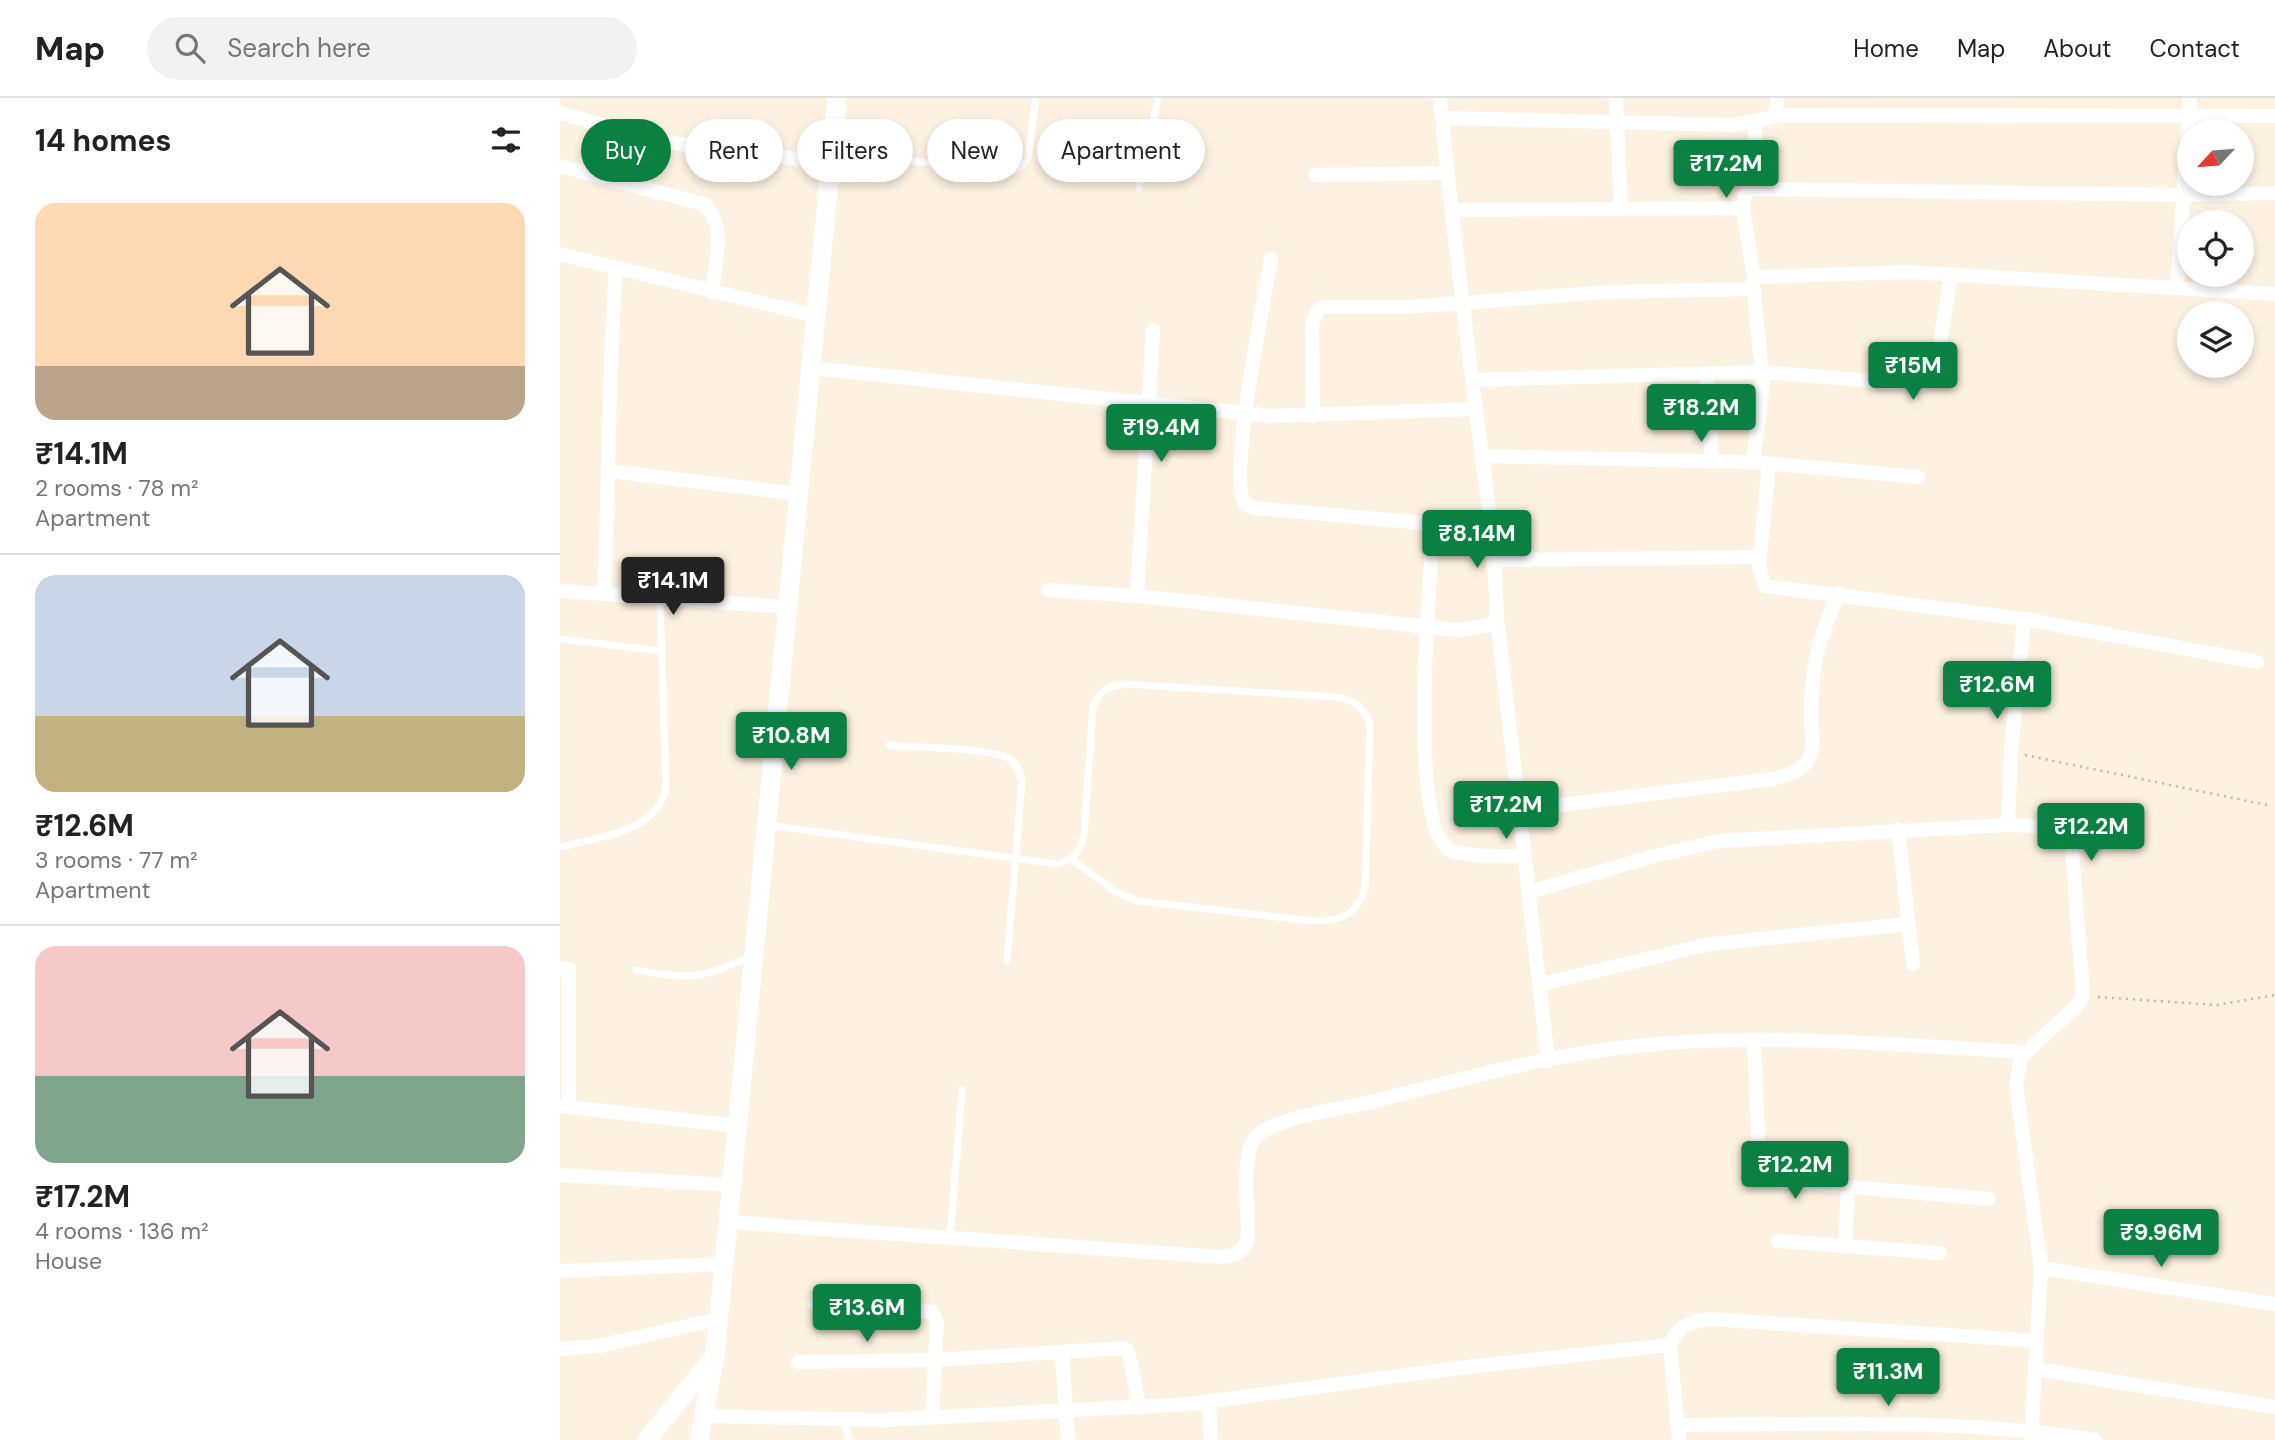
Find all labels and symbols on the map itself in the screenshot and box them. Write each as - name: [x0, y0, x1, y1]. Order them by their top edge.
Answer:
- north arrow: [2177, 119, 2254, 196]
- pin: ₹17.2M: [1669, 140, 1783, 200]
- pin: ₹15M: [1872, 342, 1954, 402]
- pin: ₹18.2M: [1644, 384, 1758, 444]
- pin: ₹19.4M: [1104, 404, 1218, 464]
- pin: ₹8.14M: [1420, 510, 1534, 570]
- pin: ₹14.1M: [616, 558, 730, 617]
- pin: ₹12.6M: [1940, 662, 2054, 721]
- pin: ₹10.8M: [734, 712, 848, 772]
- pin: ₹17.2M: [1449, 782, 1563, 841]
- pin: ₹12.2M: [2034, 804, 2148, 863]
- pin: ₹12.2M: [1738, 1142, 1852, 1201]
- pin: ₹9.96M: [2104, 1210, 2218, 1269]
- pin: ₹13.6M: [810, 1284, 924, 1344]
- pin: ₹11.3M: [1831, 1348, 1945, 1408]

